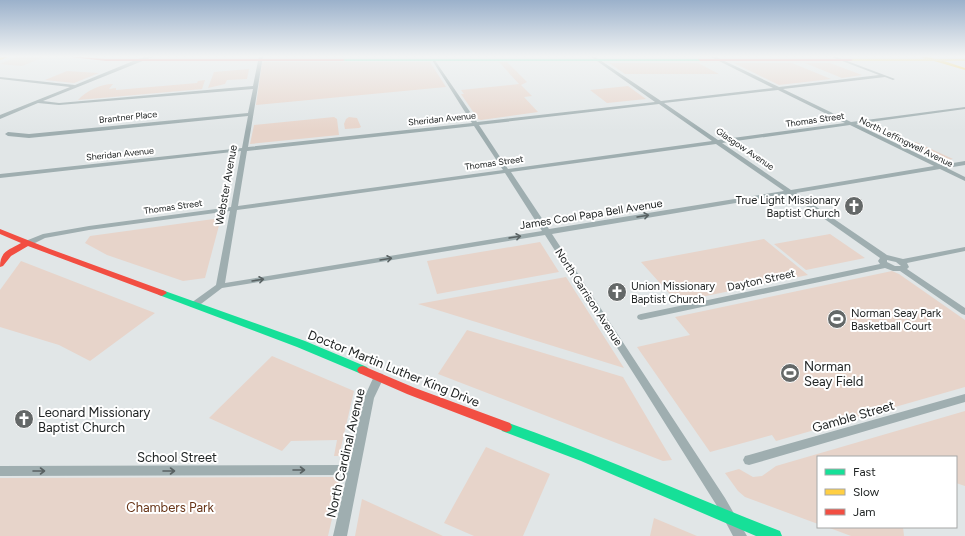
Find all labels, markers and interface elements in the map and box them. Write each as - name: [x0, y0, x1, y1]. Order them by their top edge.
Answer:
- street label: Brantner Place: [98, 108, 158, 125]
- street label: Sheridan Avenue: [407, 109, 476, 128]
- street label: Thomas Street: [785, 110, 846, 129]
- street label: North Leffingwell Avenue: [858, 114, 955, 169]
- street label: Glasgow Avenue: [714, 125, 776, 172]
- street label: Sheridan Avenue: [85, 144, 154, 163]
- street label: Webster Avenue: [213, 144, 240, 226]
- street label: Thomas Street: [464, 153, 525, 172]
- place label: True Light Missionary Baptist Church: [736, 194, 840, 220]
- church icon: True Light Missionary Baptist Church: [843, 195, 865, 217]
- street label: Thomas Street: [143, 197, 204, 216]
- street label: James Cool Papa Bell Avenue: [519, 197, 663, 232]
- one-way arrow: [636, 212, 649, 220]
- one-way arrow: [508, 233, 521, 241]
- street label: North Garrison Avenue: [552, 246, 625, 348]
- one-way arrow: [380, 254, 393, 262]
- street label: Dayton Street: [726, 267, 796, 294]
- one-way arrow: [251, 275, 264, 283]
- place label: Union Missionary Baptist Church: [631, 280, 715, 306]
- church icon: Union Missionary Baptist Church: [606, 281, 628, 303]
- place label: Norman Seay Park Basketball Court: [851, 307, 942, 333]
- sports icon: Norman Seay Park Basketball Court: [826, 308, 848, 330]
- street label: Doctor Martin Luther King Drive: [306, 327, 482, 410]
- place label: Norman Seay Field: [804, 359, 863, 389]
- sports icon: Norman Seay Field: [779, 362, 801, 384]
- street label: North Cardinal Avenue: [323, 387, 368, 519]
- street label: Gamble Street: [810, 398, 896, 435]
- place label: Leonard Missionary Baptist Church: [38, 405, 150, 435]
- church icon: Leonard Missionary Baptist Church: [13, 408, 35, 430]
- street label: School Street: [137, 450, 217, 465]
- legend: [817, 456, 957, 528]
- text: Fast: [853, 465, 876, 479]
- one-way arrow: [292, 466, 305, 474]
- one-way arrow: [32, 467, 45, 475]
- one-way arrow: [162, 467, 175, 475]
- text: Slow: [853, 485, 880, 499]
- park label: Chambers Park: [126, 500, 214, 515]
- text: Jam: [853, 505, 876, 519]

